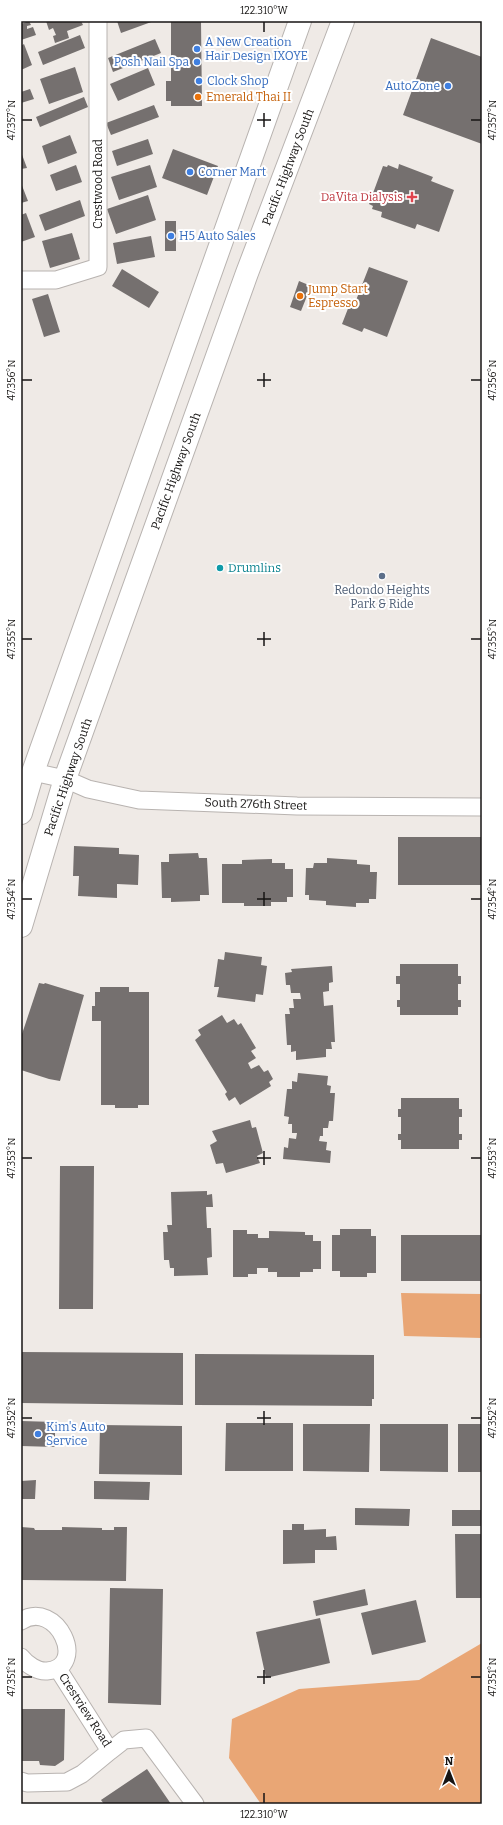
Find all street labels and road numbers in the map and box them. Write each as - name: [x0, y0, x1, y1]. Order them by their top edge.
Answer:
- street label: Pacific Highway South: [259, 106, 317, 227]
- street label: Crestwood Road: [91, 139, 105, 229]
- street label: Pacific Highway South: [148, 410, 204, 531]
- street label: Pacific Highway South: [41, 716, 95, 838]
- street label: South 276th Street: [204, 795, 308, 813]
- street label: Crestview Road: [56, 1670, 114, 1750]

